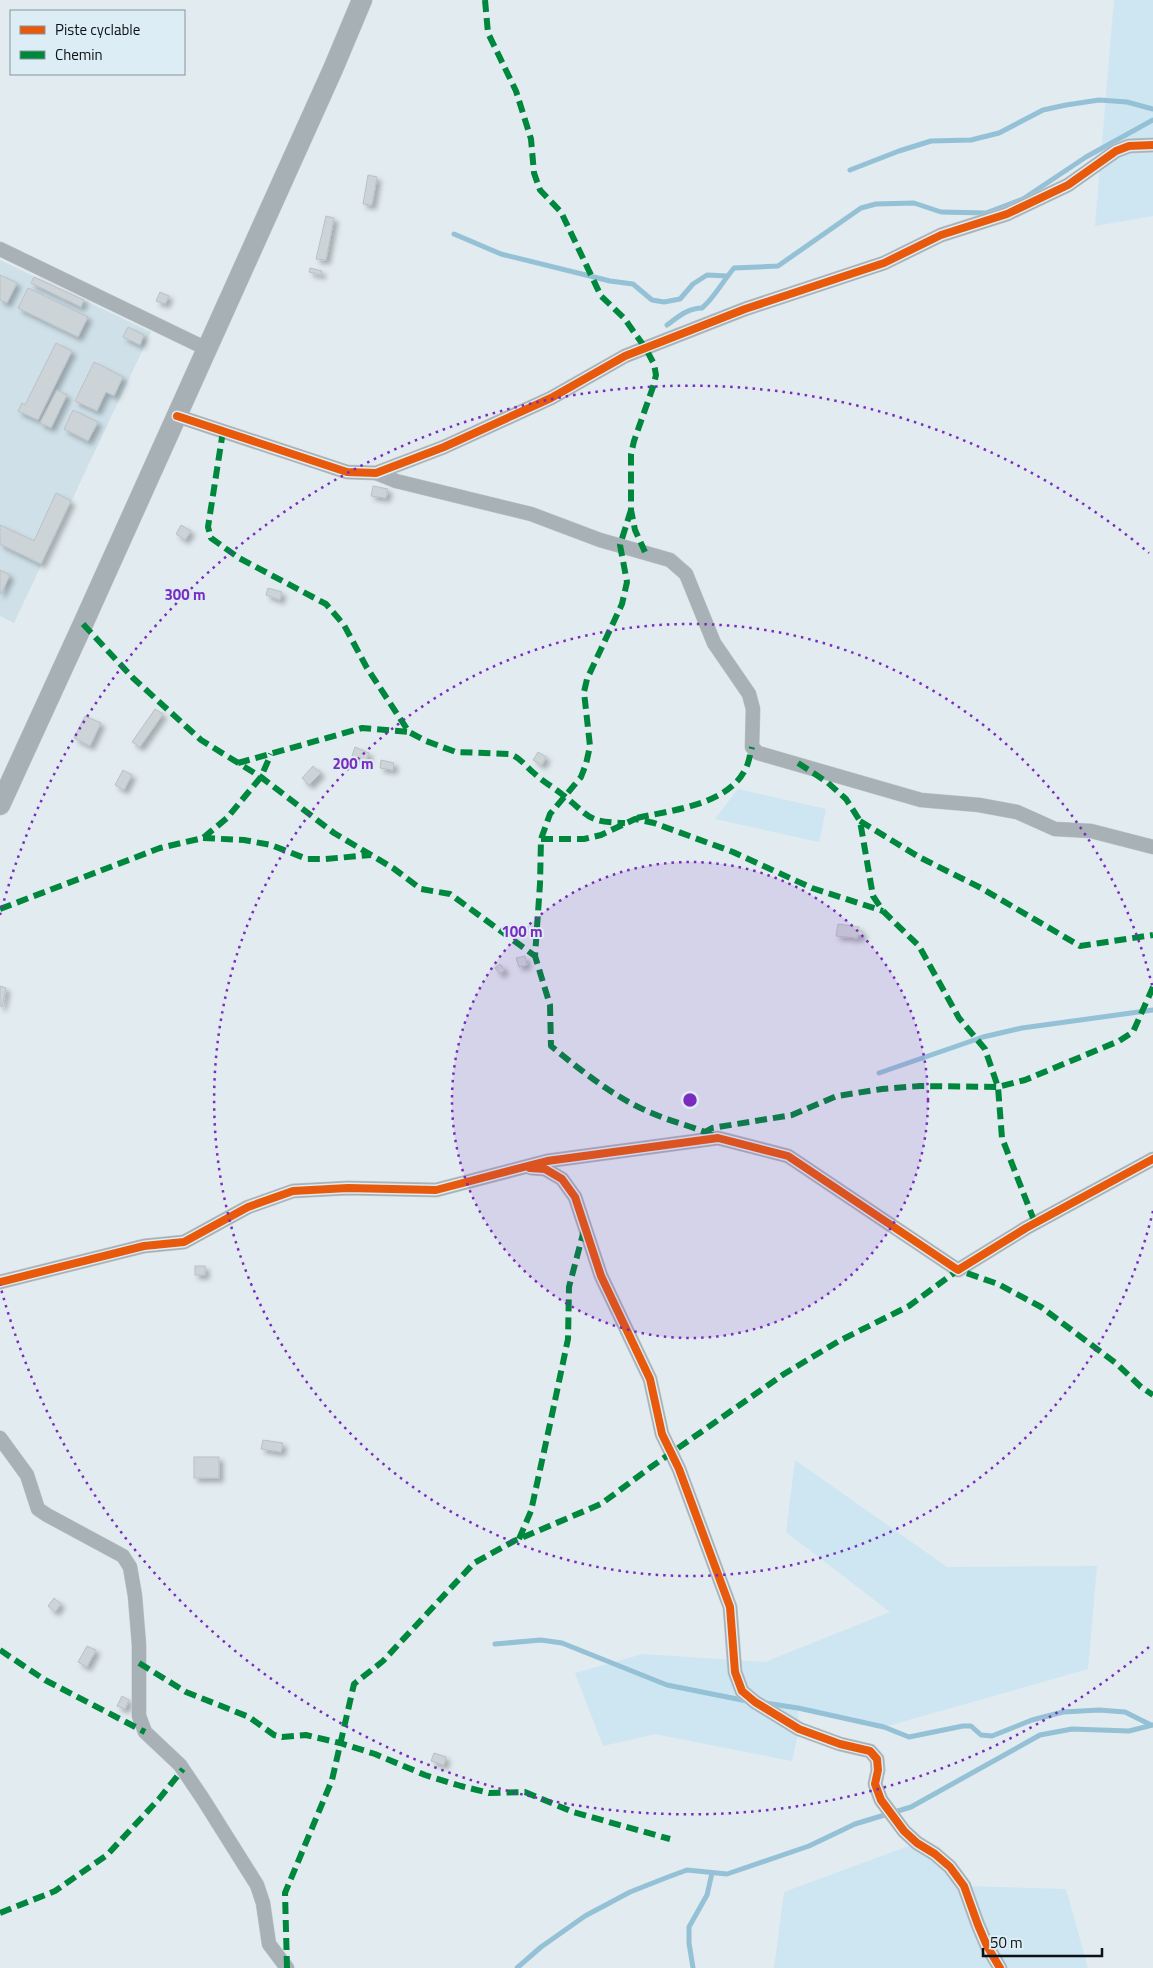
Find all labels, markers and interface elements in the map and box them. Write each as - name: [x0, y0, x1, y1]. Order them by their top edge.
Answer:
- legend: [10, 10, 185, 75]
- text: Piste cyclable: [55, 18, 140, 41]
- text: Chemin: [55, 43, 103, 66]
- text: 300 m: [164, 583, 206, 606]
- text: 200 m: [332, 752, 374, 775]
- text: 100 m: [501, 920, 543, 943]
- centre of rings: [681, 1091, 699, 1109]
- scale bar: [983, 1926, 1102, 1958]
- text: 50 m: [990, 1931, 1023, 1954]

